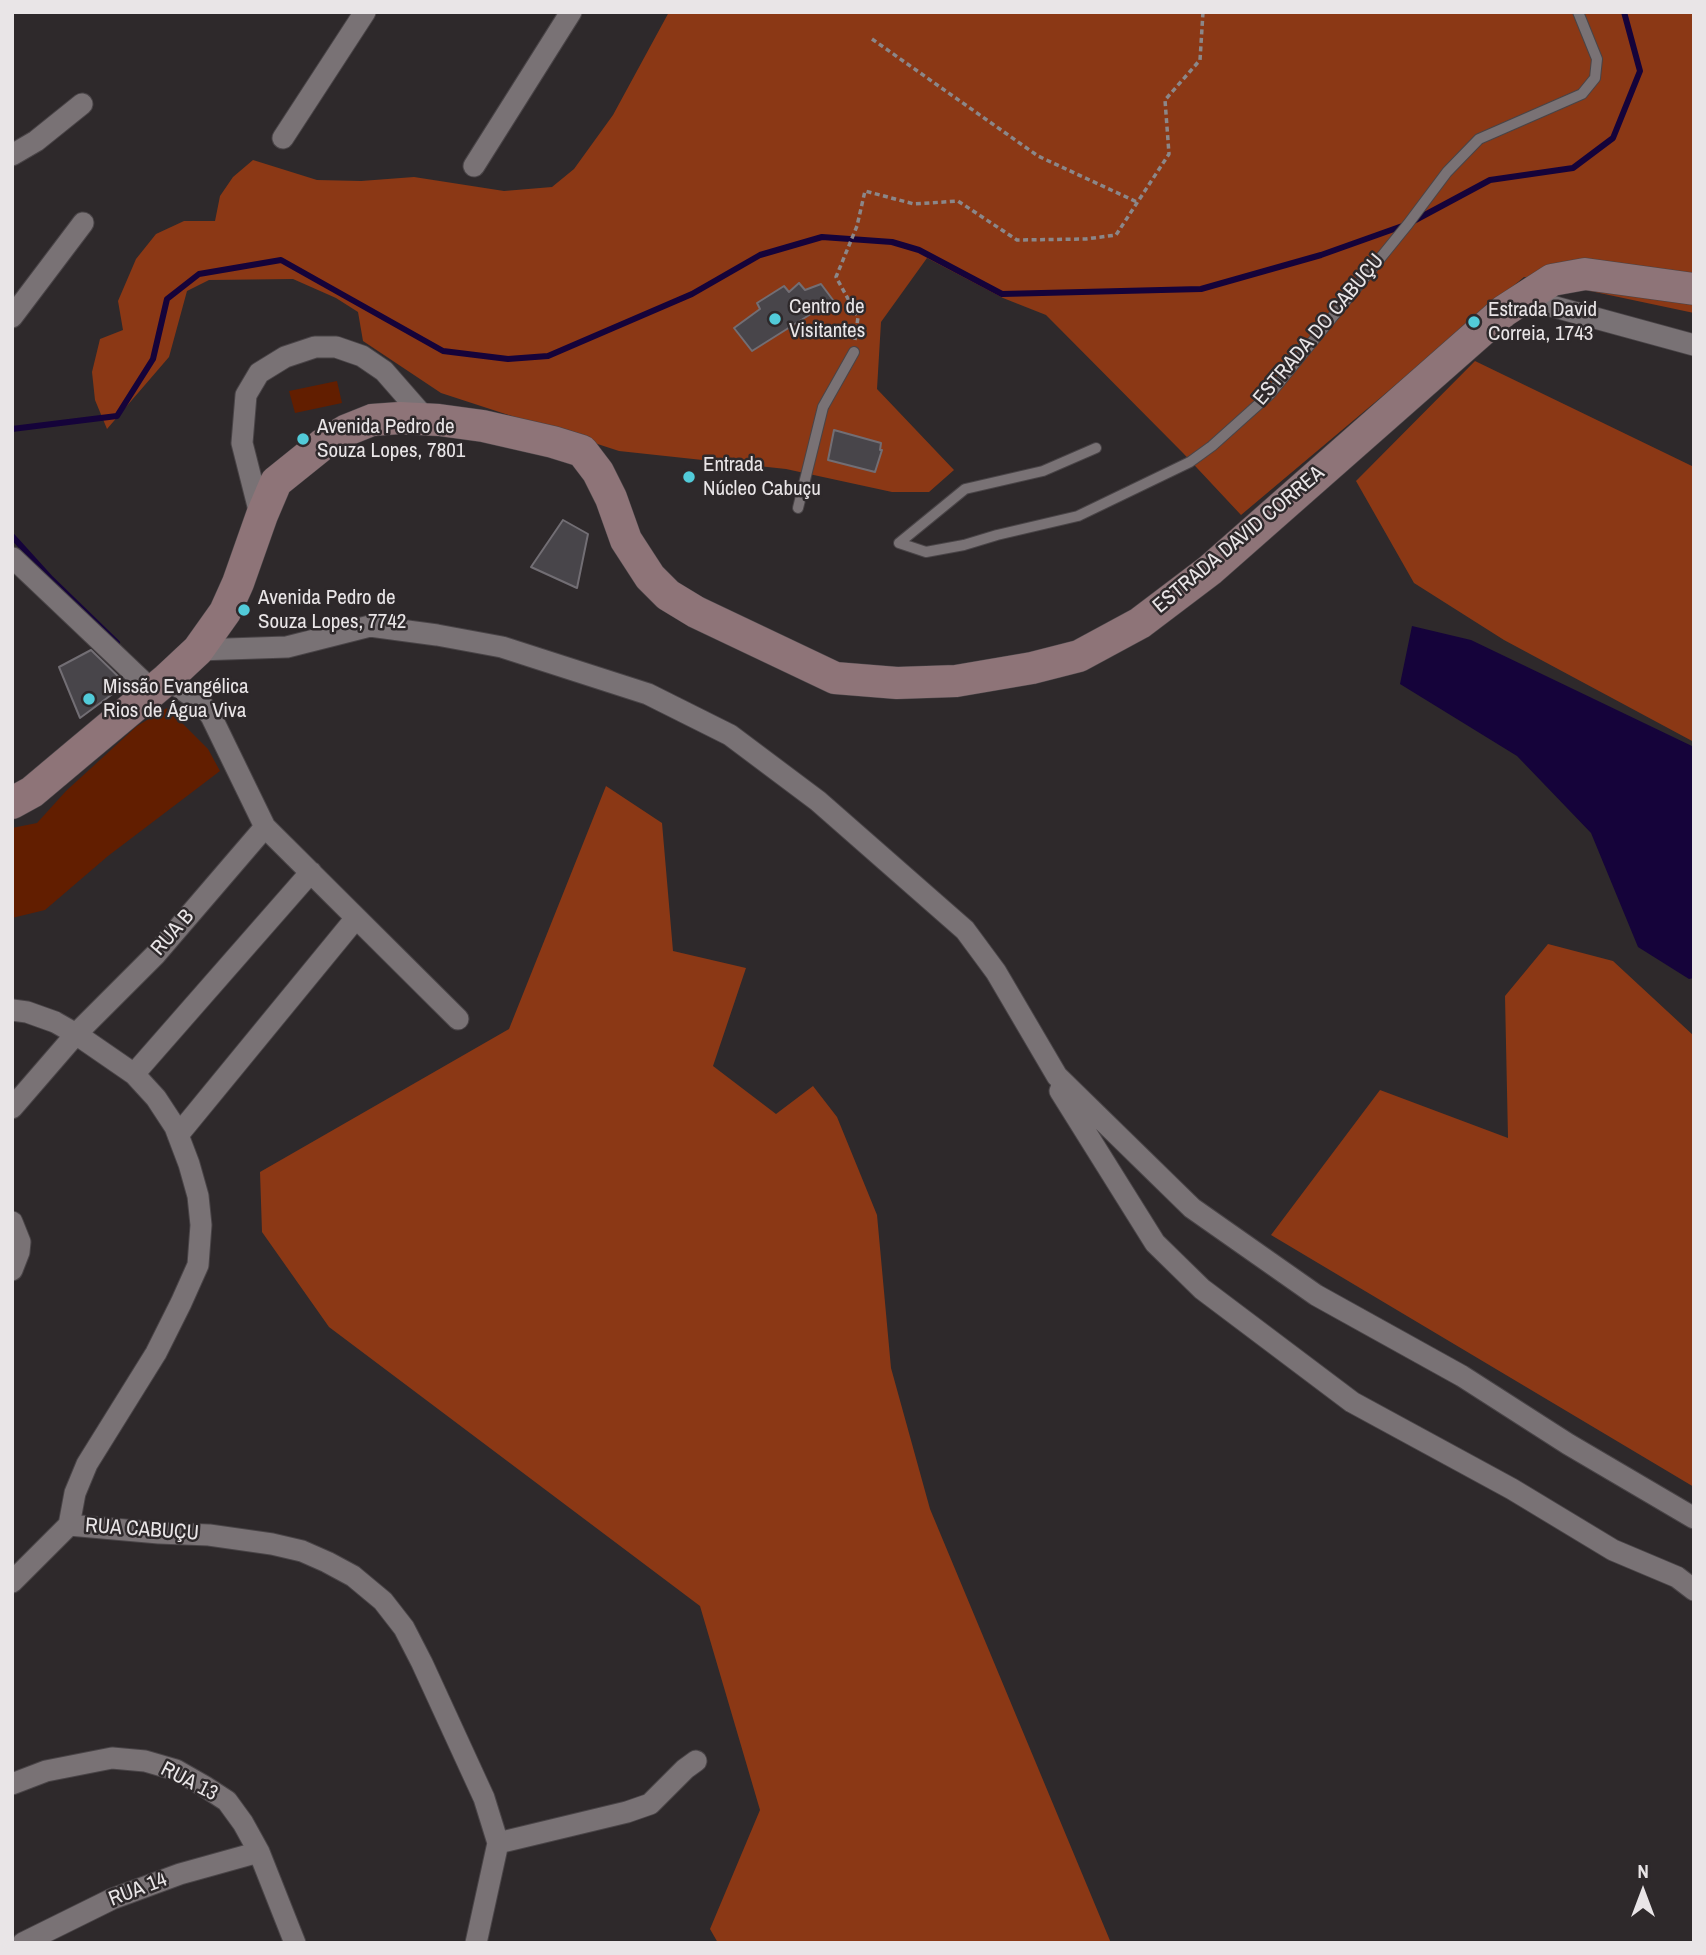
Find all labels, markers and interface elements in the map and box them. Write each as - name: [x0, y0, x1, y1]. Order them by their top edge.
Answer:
- street label: ESTRADA DO CABUÇU: [1248, 249, 1390, 411]
- place label: Centro de Visitantes: [789, 294, 865, 344]
- place label: Estrada David Correia, 1743: [1488, 297, 1597, 347]
- marker: Centro de Visitantes: [767, 311, 783, 327]
- marker: Estrada David Correia, 1743: [1466, 314, 1482, 330]
- place label: Avenida Pedro de Souza Lopes, 7801: [317, 414, 465, 464]
- marker: Avenida Pedro de Souza Lopes, 7801: [295, 431, 311, 447]
- place label: Entrada Núcleo Cabuçu: [703, 452, 821, 502]
- street label: ESTRADA DAVID CORREA: [1148, 461, 1330, 619]
- marker: Entrada Núcleo Cabuçu: [681, 469, 697, 485]
- place label: Avenida Pedro de Souza Lopes, 7742: [258, 585, 406, 635]
- marker: Avenida Pedro de Souza Lopes, 7742: [236, 602, 252, 618]
- place label: Missão Evangélica Rios de Água Viva: [103, 674, 248, 724]
- marker: Missão Evangélica Rios de Água Viva: [81, 691, 97, 707]
- street label: RUA B: [146, 905, 200, 961]
- street label: RUA CABUÇU: [84, 1513, 200, 1547]
- street label: RUA 13: [156, 1757, 222, 1807]
- north arrow: [1608, 1857, 1678, 1927]
- text: N: [1637, 1858, 1649, 1884]
- street label: RUA 14: [105, 1867, 171, 1913]

